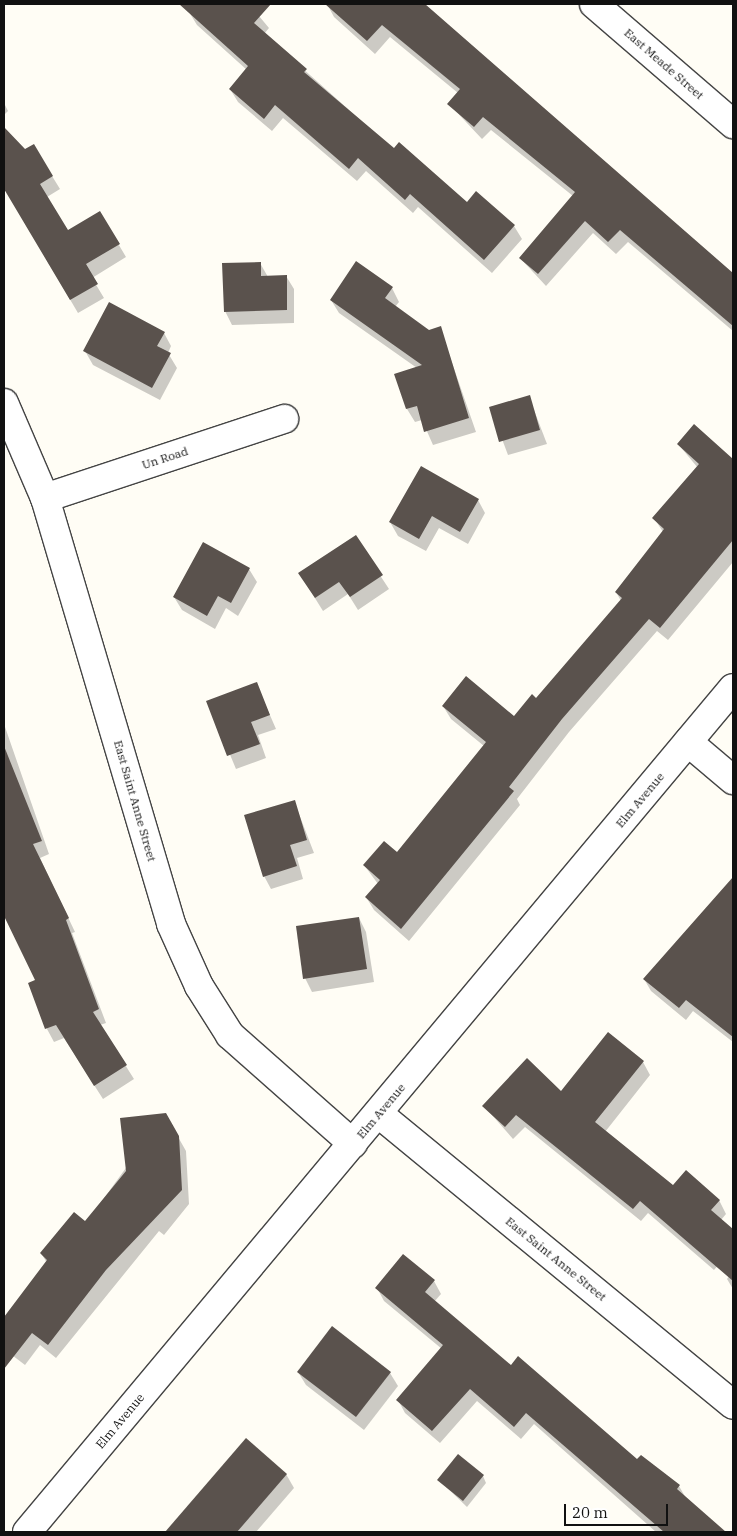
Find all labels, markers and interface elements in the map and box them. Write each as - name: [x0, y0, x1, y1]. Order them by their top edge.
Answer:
- street label: East Meade Street: [621, 25, 707, 103]
- street label: Un Road: [140, 444, 190, 472]
- street label: East Saint Anne Street: [111, 739, 159, 863]
- street label: Elm Avenue: [613, 769, 667, 831]
- street label: Elm Avenue: [354, 1080, 408, 1142]
- street label: East Saint Anne Street: [503, 1214, 609, 1304]
- street label: Elm Avenue: [93, 1390, 147, 1452]
- scale bar: [567, 1494, 671, 1526]
- text: 20 m: [572, 1503, 608, 1522]

